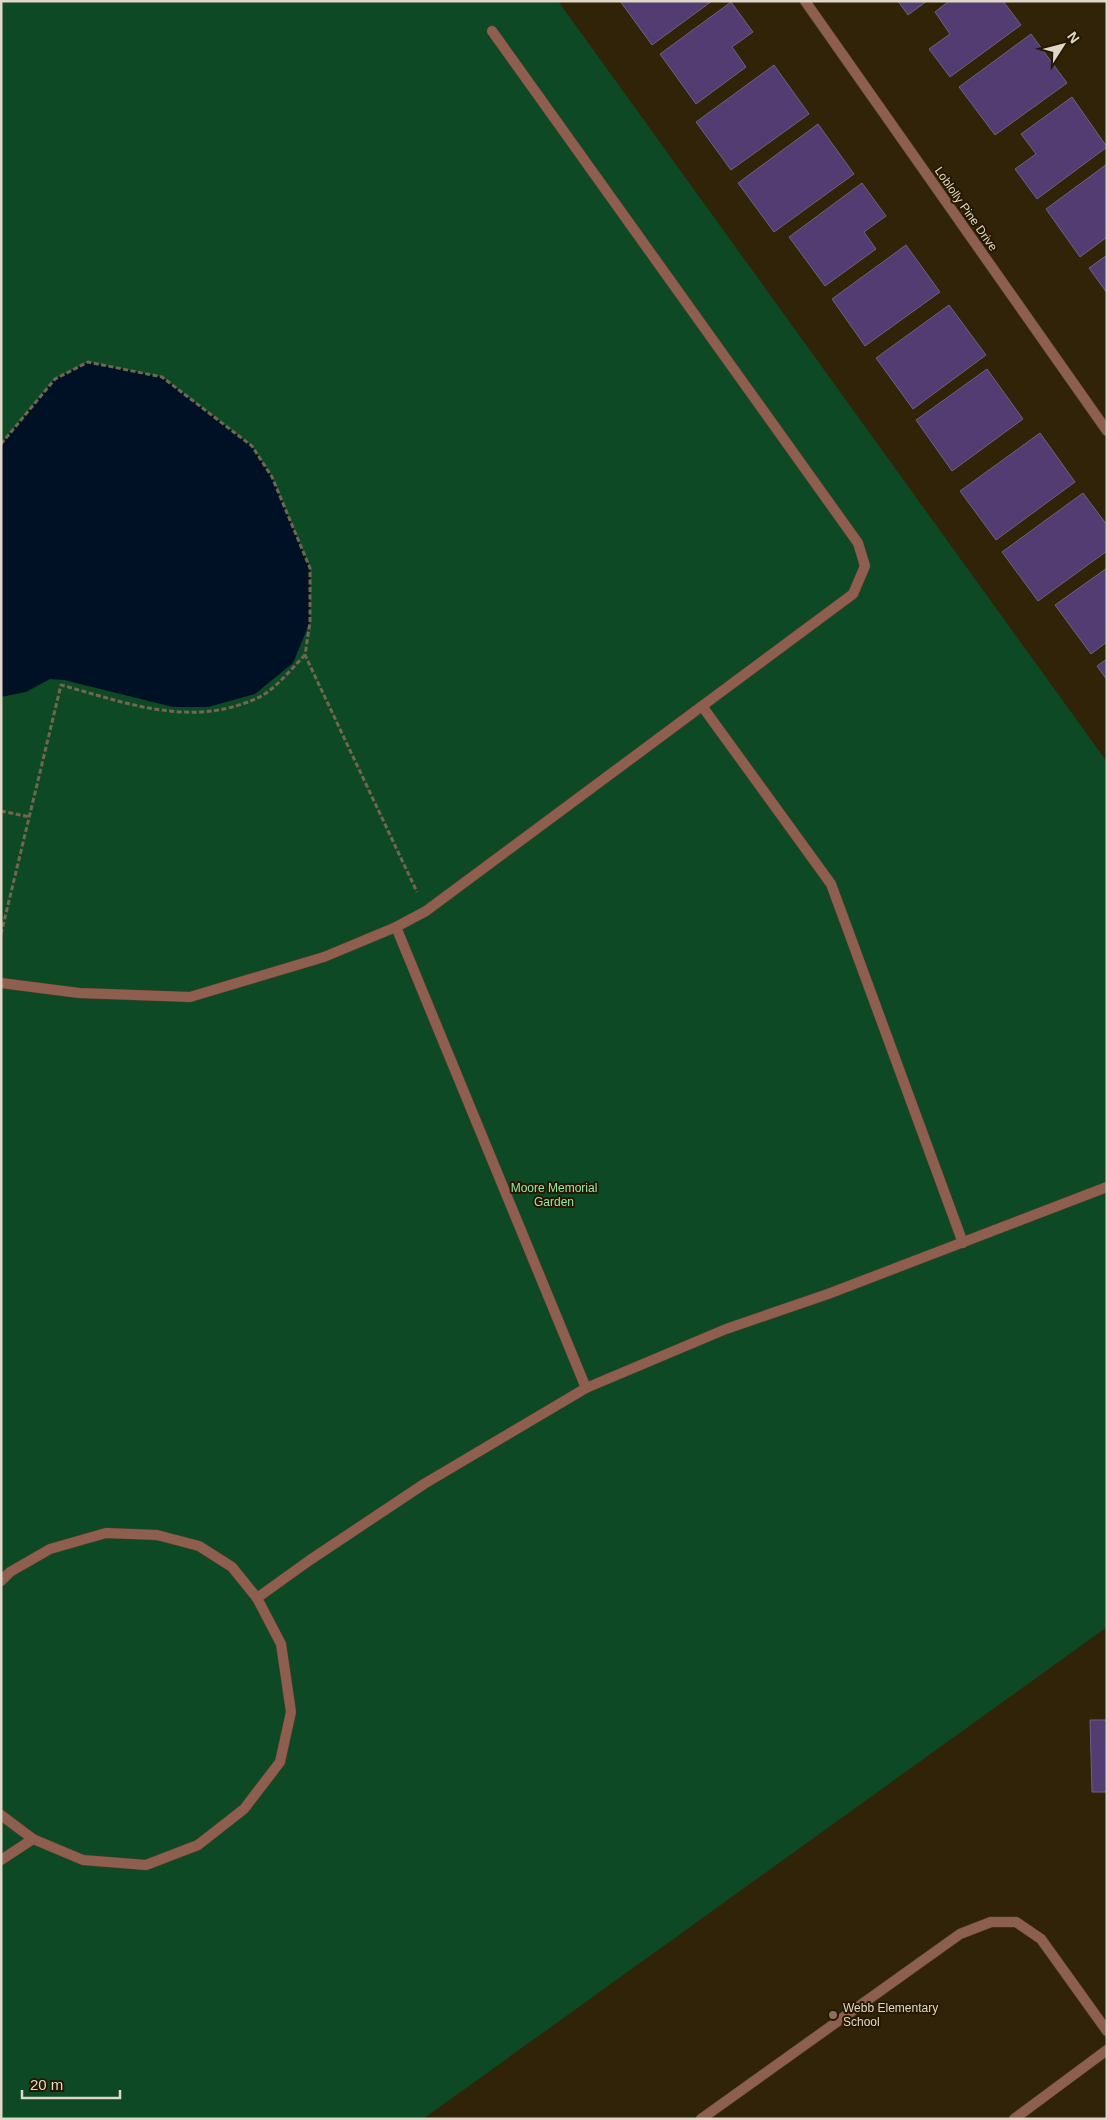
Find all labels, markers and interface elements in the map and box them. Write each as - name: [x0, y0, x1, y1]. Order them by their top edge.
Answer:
- north arrow: [1038, 20, 1088, 70]
- text: N: [1064, 29, 1083, 46]
- street label: Loblolly Pine Drive: [932, 164, 1000, 254]
- park label: Moore Memorial Garden: [511, 1181, 597, 1209]
- place label: Webb Elementary School: [843, 2001, 938, 2029]
- marker: Webb Elementary School: [827, 2009, 839, 2021]
- scale bar: [22, 2068, 120, 2100]
- text: 20 m: [30, 2076, 63, 2093]

